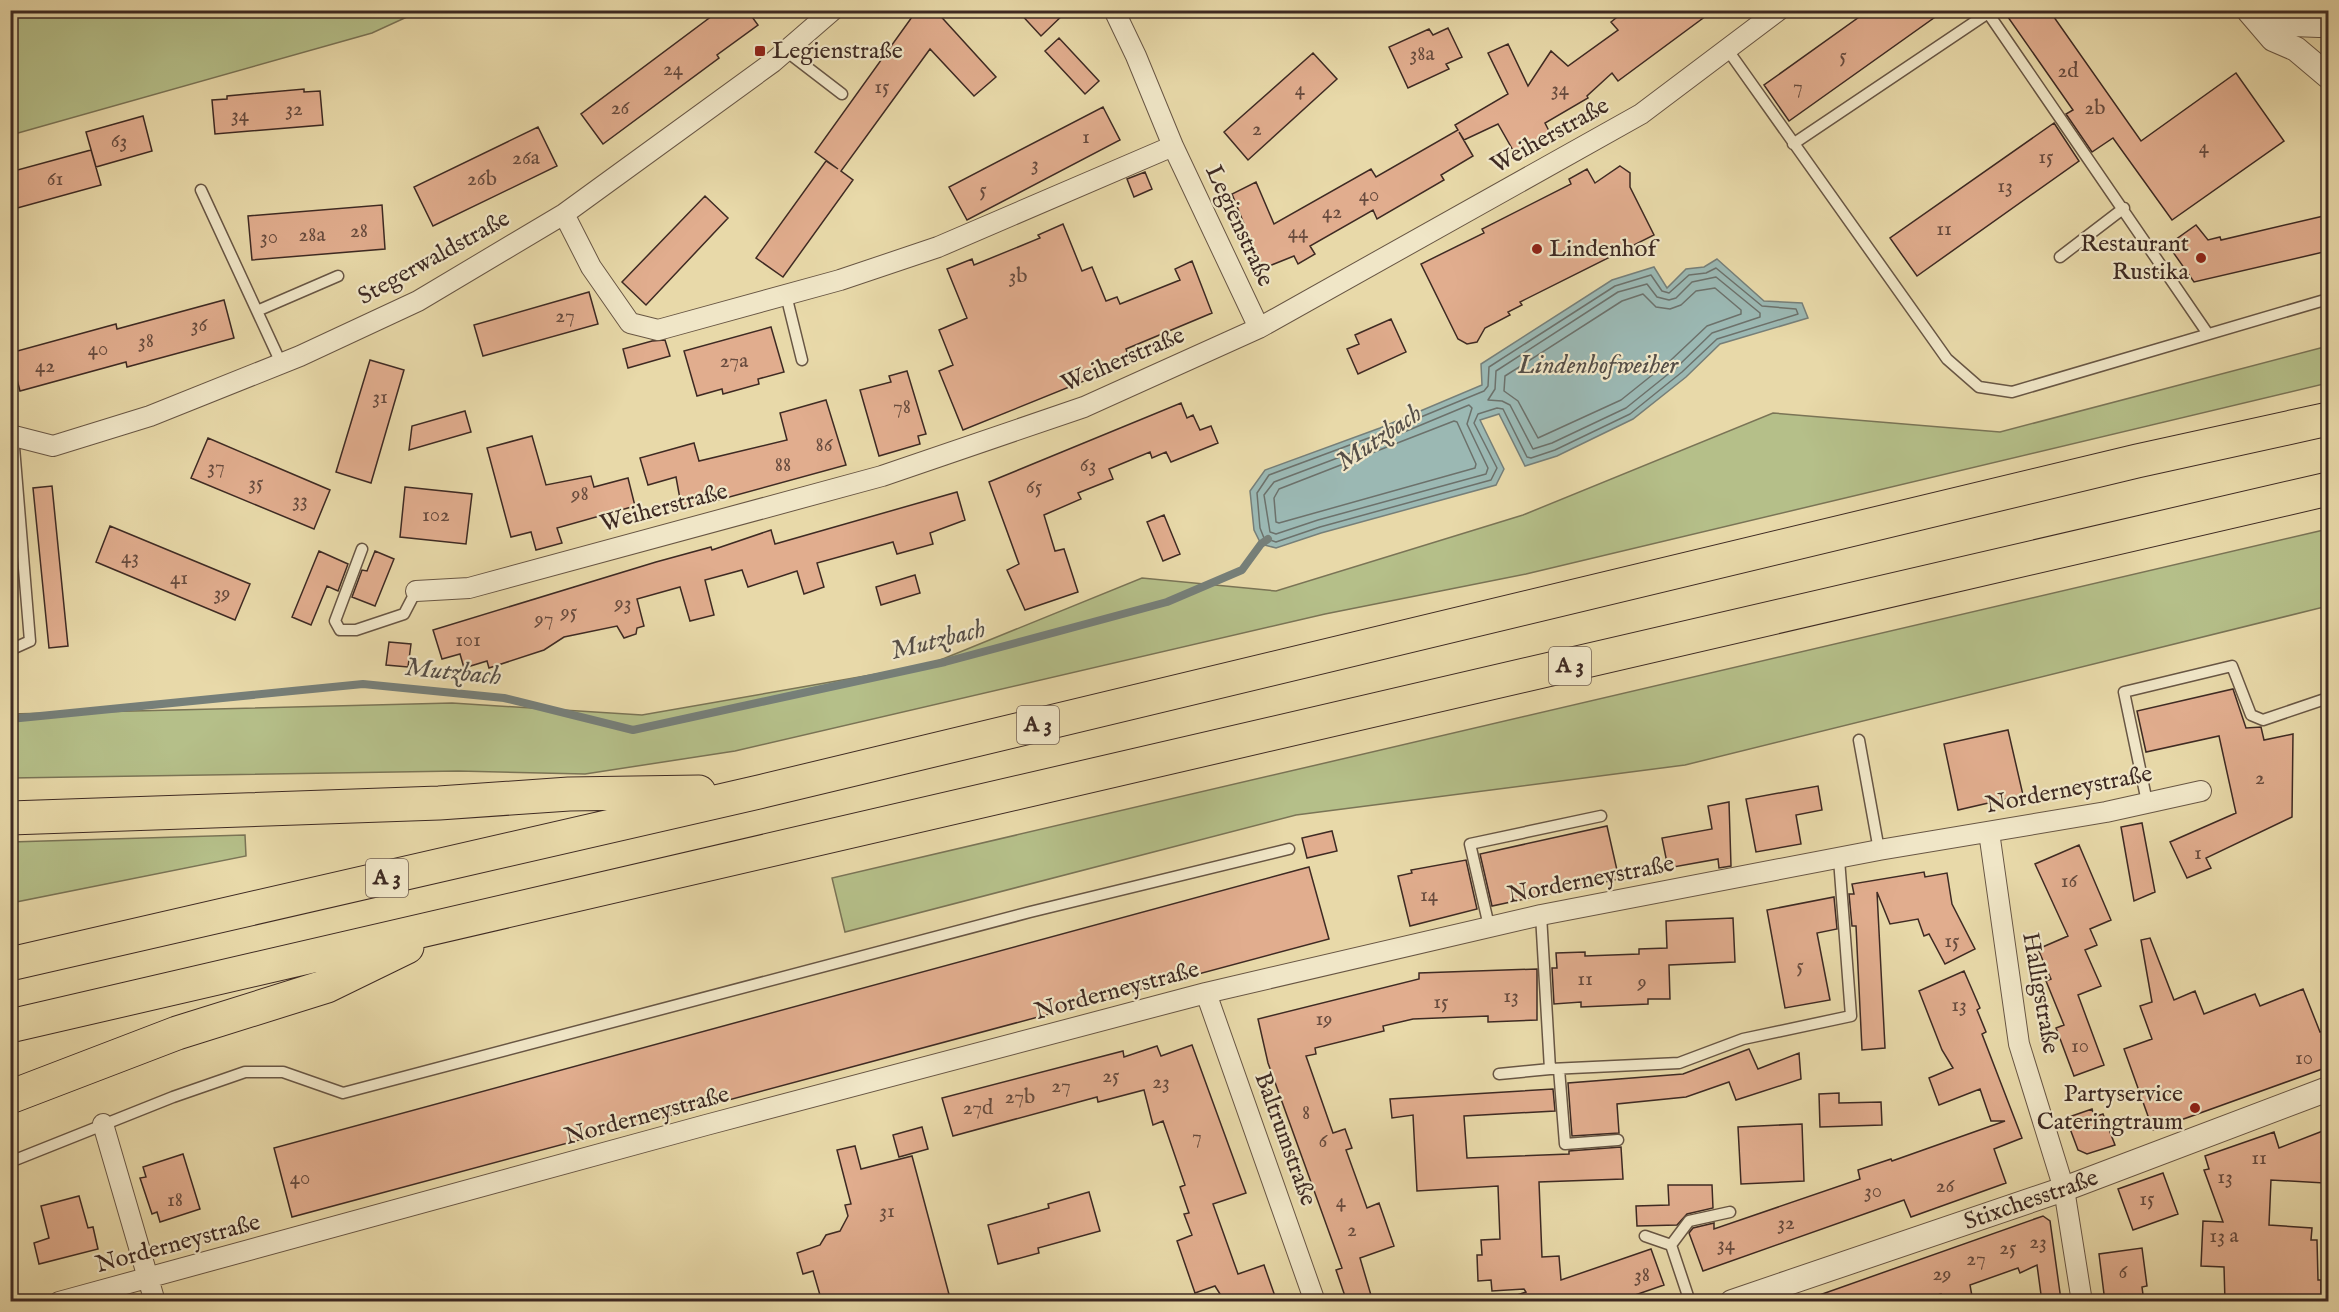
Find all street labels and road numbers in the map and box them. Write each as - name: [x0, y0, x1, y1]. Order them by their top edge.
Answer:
- street label: Weiherstraße: [1485, 91, 1615, 181]
- street label: Legienstraße: [1197, 160, 1281, 292]
- street label: Stegerwaldstraße: [353, 203, 515, 313]
- street label: Weiherstraße: [1057, 320, 1189, 400]
- street label: Weiherstraße: [597, 476, 731, 540]
- road number: A 3: [1549, 647, 1591, 685]
- road number: A 3: [1017, 706, 1059, 744]
- street label: Norderneystraße: [1983, 759, 2155, 821]
- street label: Norderneystraße: [1505, 849, 1677, 911]
- road number: A 3: [366, 859, 408, 897]
- street label: Halligstraße: [2014, 930, 2066, 1056]
- street label: Norderneystraße: [1031, 954, 1203, 1028]
- street label: Baltrumstraße: [1246, 1068, 1324, 1210]
- street label: Norderneystraße: [561, 1079, 733, 1153]
- street label: Stixchesstraße: [1960, 1162, 2103, 1237]
- street label: Norderneystraße: [92, 1207, 264, 1281]

